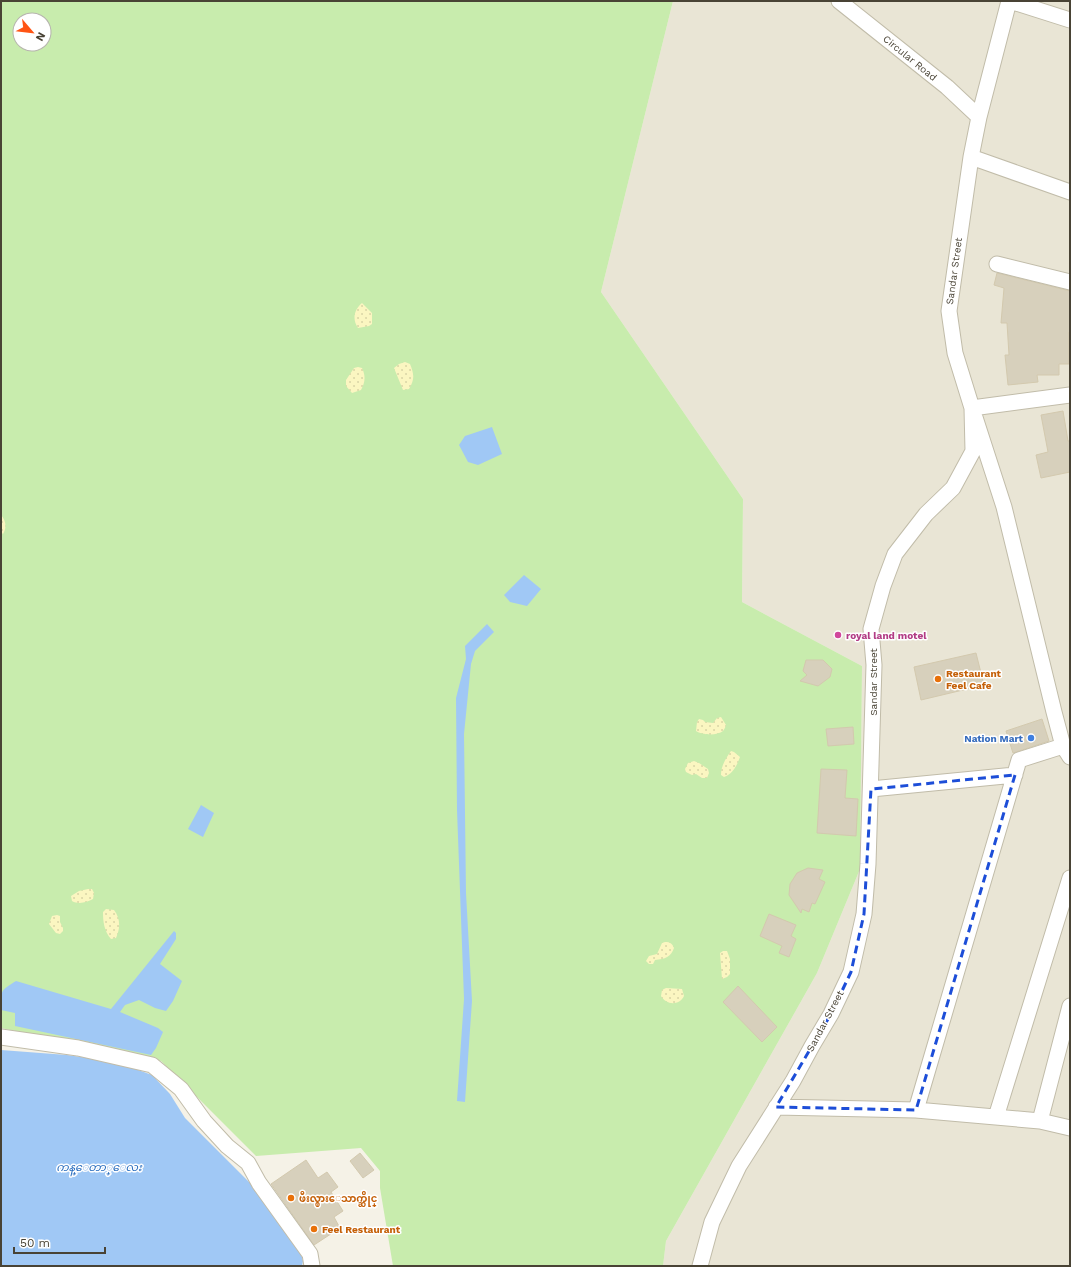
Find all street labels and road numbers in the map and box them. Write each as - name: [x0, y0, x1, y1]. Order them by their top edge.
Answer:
- street label: Circular Road: [881, 33, 939, 83]
- street label: Sandar Street: [944, 236, 964, 305]
- street label: Sandar Street: [868, 647, 879, 716]
- street label: Sandar Street: [804, 988, 846, 1053]

